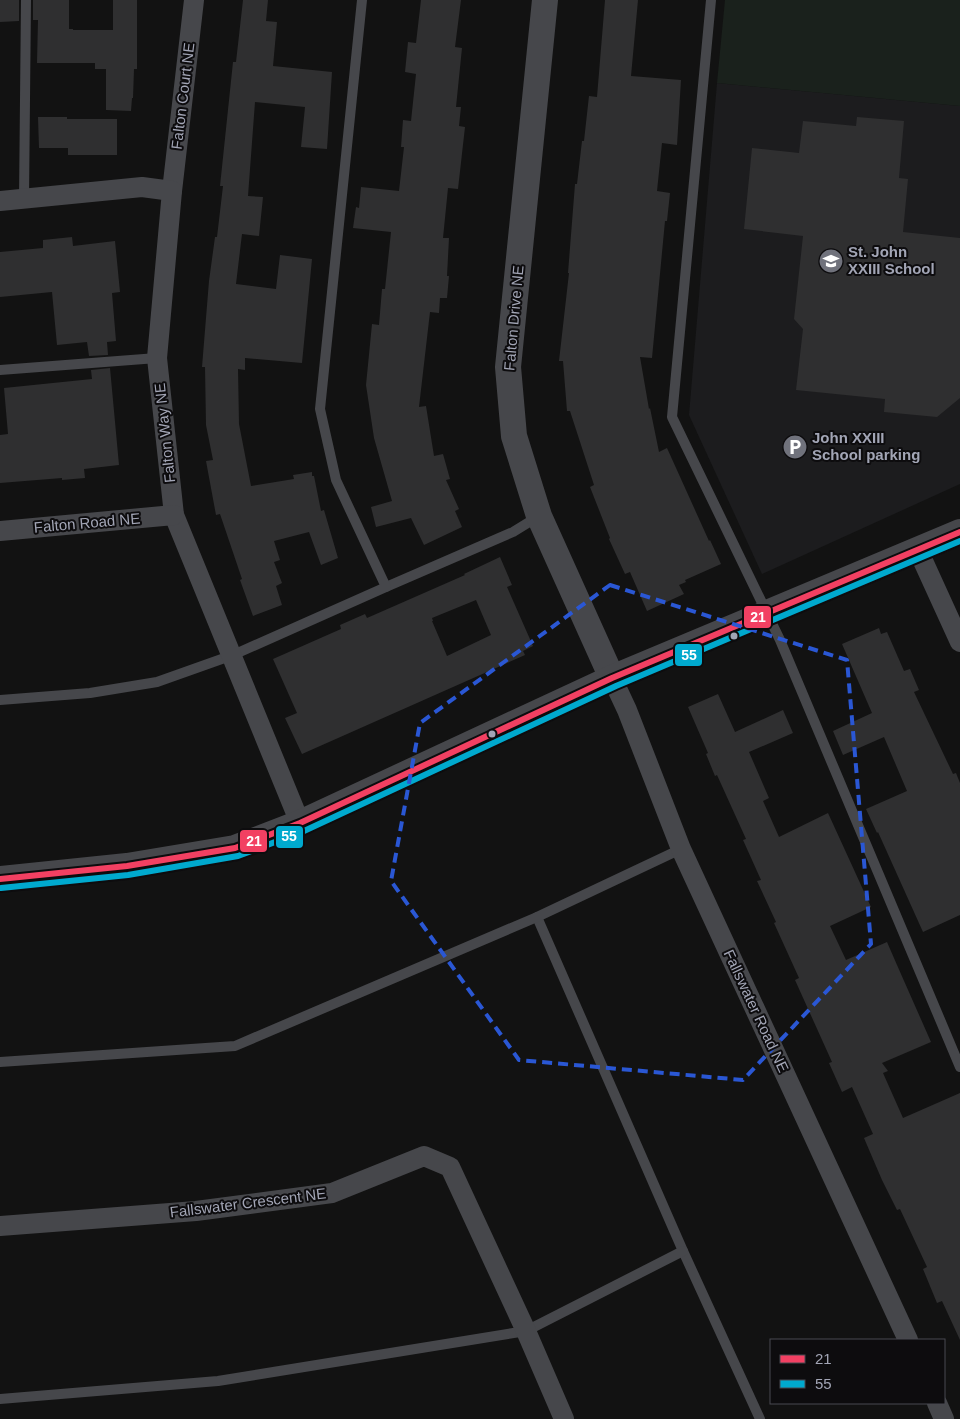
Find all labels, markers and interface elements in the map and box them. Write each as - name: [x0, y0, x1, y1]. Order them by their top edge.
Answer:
- street label: Falton Court NE: [168, 42, 197, 150]
- place label: St. John XXIII School: [848, 243, 935, 277]
- school or university icon: St. John XXIII School: [818, 248, 844, 274]
- street label: Falton Drive NE: [500, 264, 527, 371]
- street label: Falton Way NE: [151, 382, 178, 484]
- place label: John XXIII School parking: [812, 429, 920, 463]
- parking icon: John XXIII School parking: [782, 434, 808, 460]
- street label: Falton Road NE: [33, 509, 141, 536]
- line badge: 21: [743, 605, 772, 629]
- text: 21: [750, 609, 766, 625]
- unlabelled marker: [729, 631, 739, 641]
- line badge: 55: [674, 643, 703, 667]
- text: 55: [681, 647, 697, 663]
- unlabelled marker: [487, 729, 497, 739]
- line badge: 55: [275, 825, 304, 849]
- text: 55: [281, 828, 297, 844]
- line badge: 21: [239, 829, 268, 853]
- text: 21: [246, 833, 262, 849]
- street label: Fallswater Road NE: [721, 947, 792, 1075]
- street label: Fallswater Crescent NE: [169, 1184, 327, 1221]
- legend: [770, 1339, 945, 1404]
- text: 21: [815, 1350, 832, 1367]
- text: 55: [815, 1375, 832, 1392]

